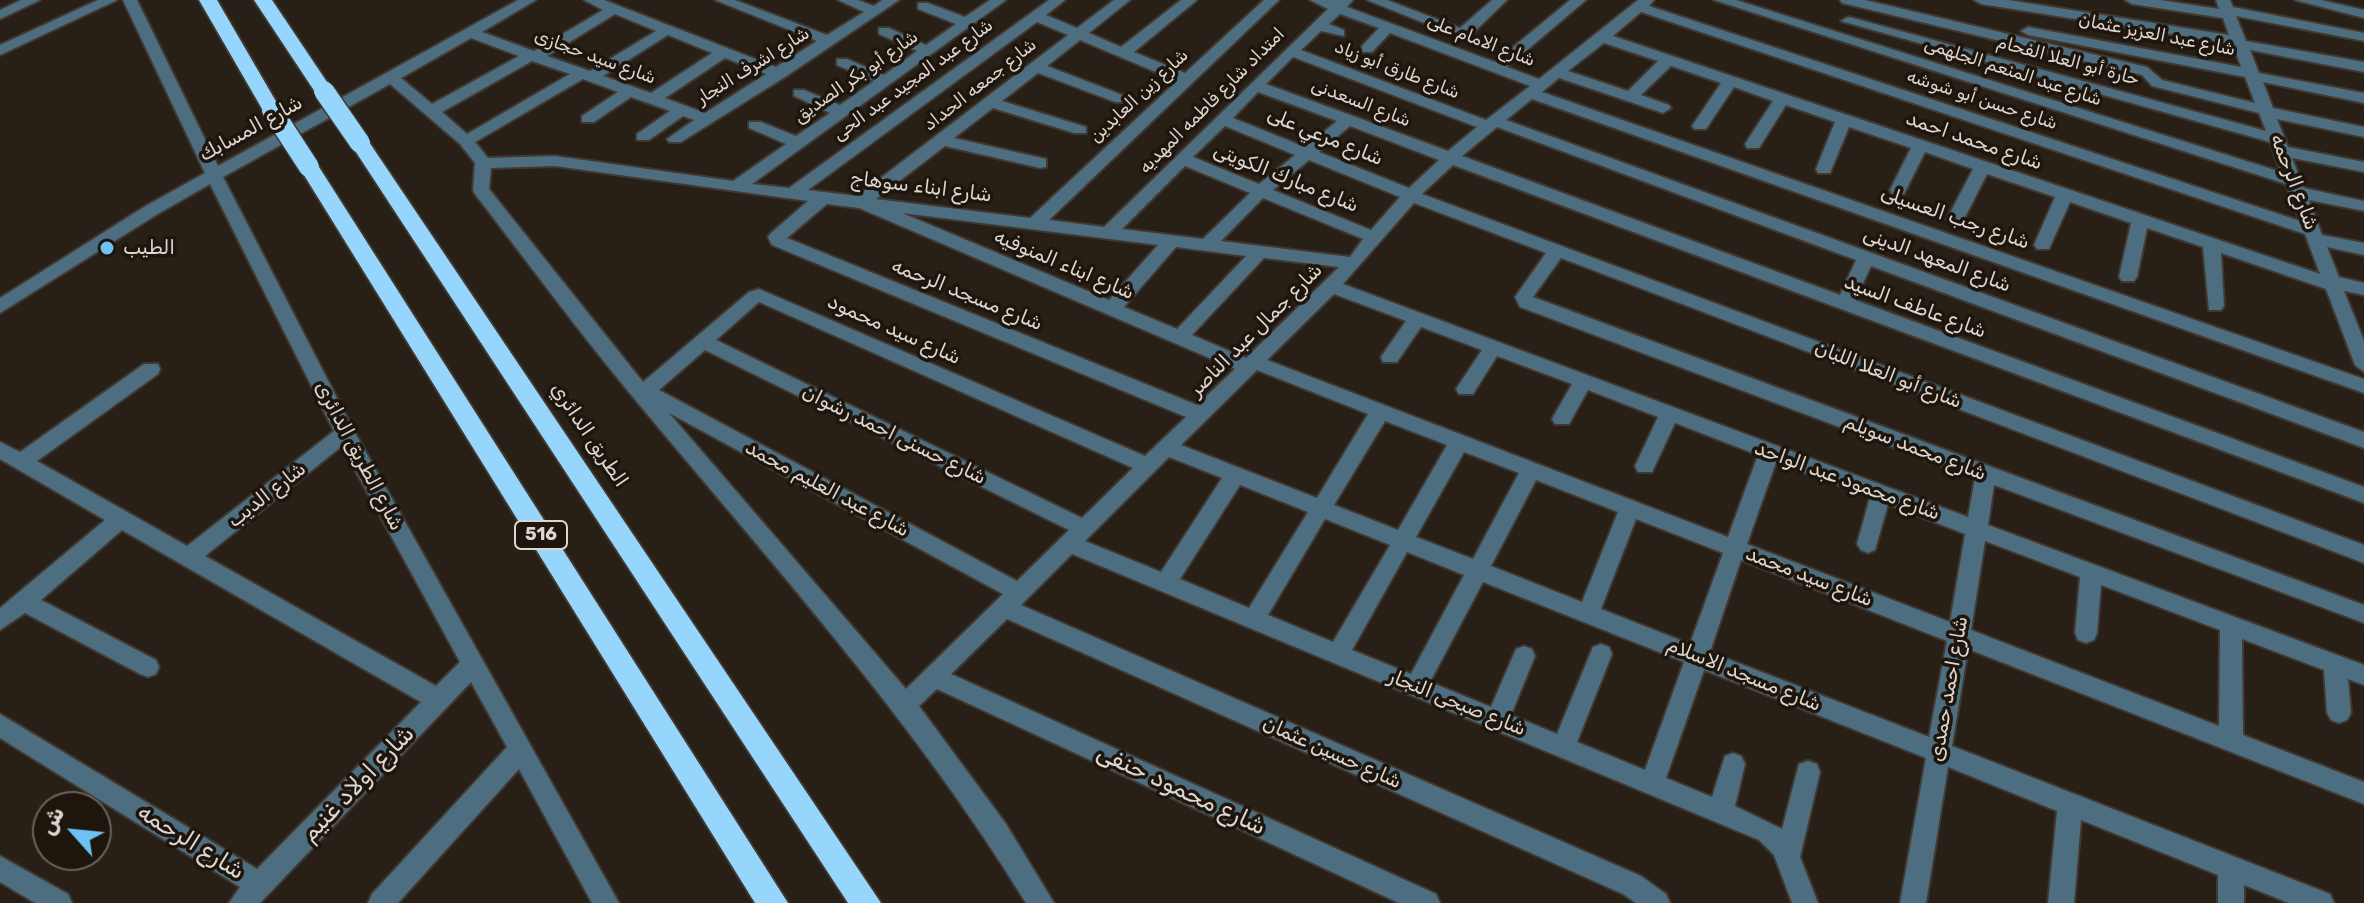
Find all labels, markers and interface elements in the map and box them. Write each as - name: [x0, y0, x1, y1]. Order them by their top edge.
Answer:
- street label: شارع عبد العزيز عثمان: [2077, 9, 2237, 61]
- street label: شارع الامام على: [1424, 10, 1538, 72]
- street label: شارع عبد المجيد عبد الحى: [829, 15, 997, 145]
- street label: شارع اشرف النجار: [692, 23, 814, 109]
- street label: امتداد شارع فاطمه المهديه: [1135, 24, 1289, 178]
- street label: شارع سيد حجازى: [531, 25, 659, 89]
- street label: شارع أبو بكر الصديق: [790, 26, 922, 128]
- street label: حارة أبو العلا الفحام: [1994, 32, 2142, 90]
- street label: شارع عبد المنعم الجلهمى: [1922, 33, 2104, 111]
- street label: شارع جمعه الحداد: [919, 34, 1041, 136]
- street label: شارع طارق أبو زياد: [1331, 36, 1463, 104]
- street label: شارع زين العابدين: [1085, 45, 1193, 147]
- street label: شارع حسن أبو شوشه: [1904, 65, 2060, 135]
- street label: شارع السعدنى: [1308, 74, 1414, 132]
- street label: شارع المسابك: [195, 91, 307, 167]
- street label: شارع مرعي على: [1263, 103, 1387, 171]
- street label: شارع محمد احمد: [1903, 106, 2045, 176]
- street label: شارع الرحمه: [2265, 131, 2323, 233]
- street label: شارع مبارك الكويتى: [1210, 138, 1362, 218]
- street label: شارع ابناء سوهاج: [849, 166, 993, 208]
- street label: شارع رجب العسيلى: [1877, 181, 2033, 255]
- street label: شارع المعهد الدينى: [1860, 222, 2014, 298]
- street label: شارع ابناء المنوفيه: [990, 225, 1138, 305]
- place label: الطيب: [123, 236, 175, 260]
- marker: الطيب: [98, 239, 116, 257]
- street label: شارع مسجد الرحمه: [888, 254, 1046, 336]
- street label: شارع جمال عبد الناصر: [1184, 258, 1328, 402]
- street label: شارع عاطف السيد: [1841, 270, 1989, 344]
- street label: شارع سيد محمود: [824, 290, 964, 370]
- street label: شارع أبو العلا اللبان: [1811, 336, 1965, 414]
- street label: شارع الطريق الدائرى: [310, 377, 408, 535]
- street label: الطريق الدائري: [545, 378, 633, 492]
- street label: شارع حسنى احمد رشوان: [798, 380, 990, 490]
- street label: شارع محمد سويلم: [1840, 410, 1990, 486]
- street label: شارع عبد العليم محمد: [741, 436, 913, 542]
- street label: شارع محمود عبد الواحد: [1751, 436, 1943, 526]
- street label: شارع الديب: [223, 457, 311, 533]
- road number: 516: [515, 521, 567, 549]
- street label: شارع سيد محمد: [1742, 542, 1876, 612]
- street label: شارع احمد حمدى: [1924, 614, 1974, 764]
- street label: شارع مسجد الاسلام: [1663, 633, 1825, 717]
- street label: شارع صبحى النجار: [1385, 664, 1529, 742]
- street label: شارع حسين عثمان: [1259, 712, 1405, 794]
- street label: شارع اولاد غنيم: [295, 720, 421, 848]
- street label: شارع محمود حنفى: [1092, 738, 1270, 842]
- north arrow: [32, 791, 112, 871]
- street label: شارع الرحمه: [132, 798, 250, 886]
- text: ش: [34, 802, 70, 839]

